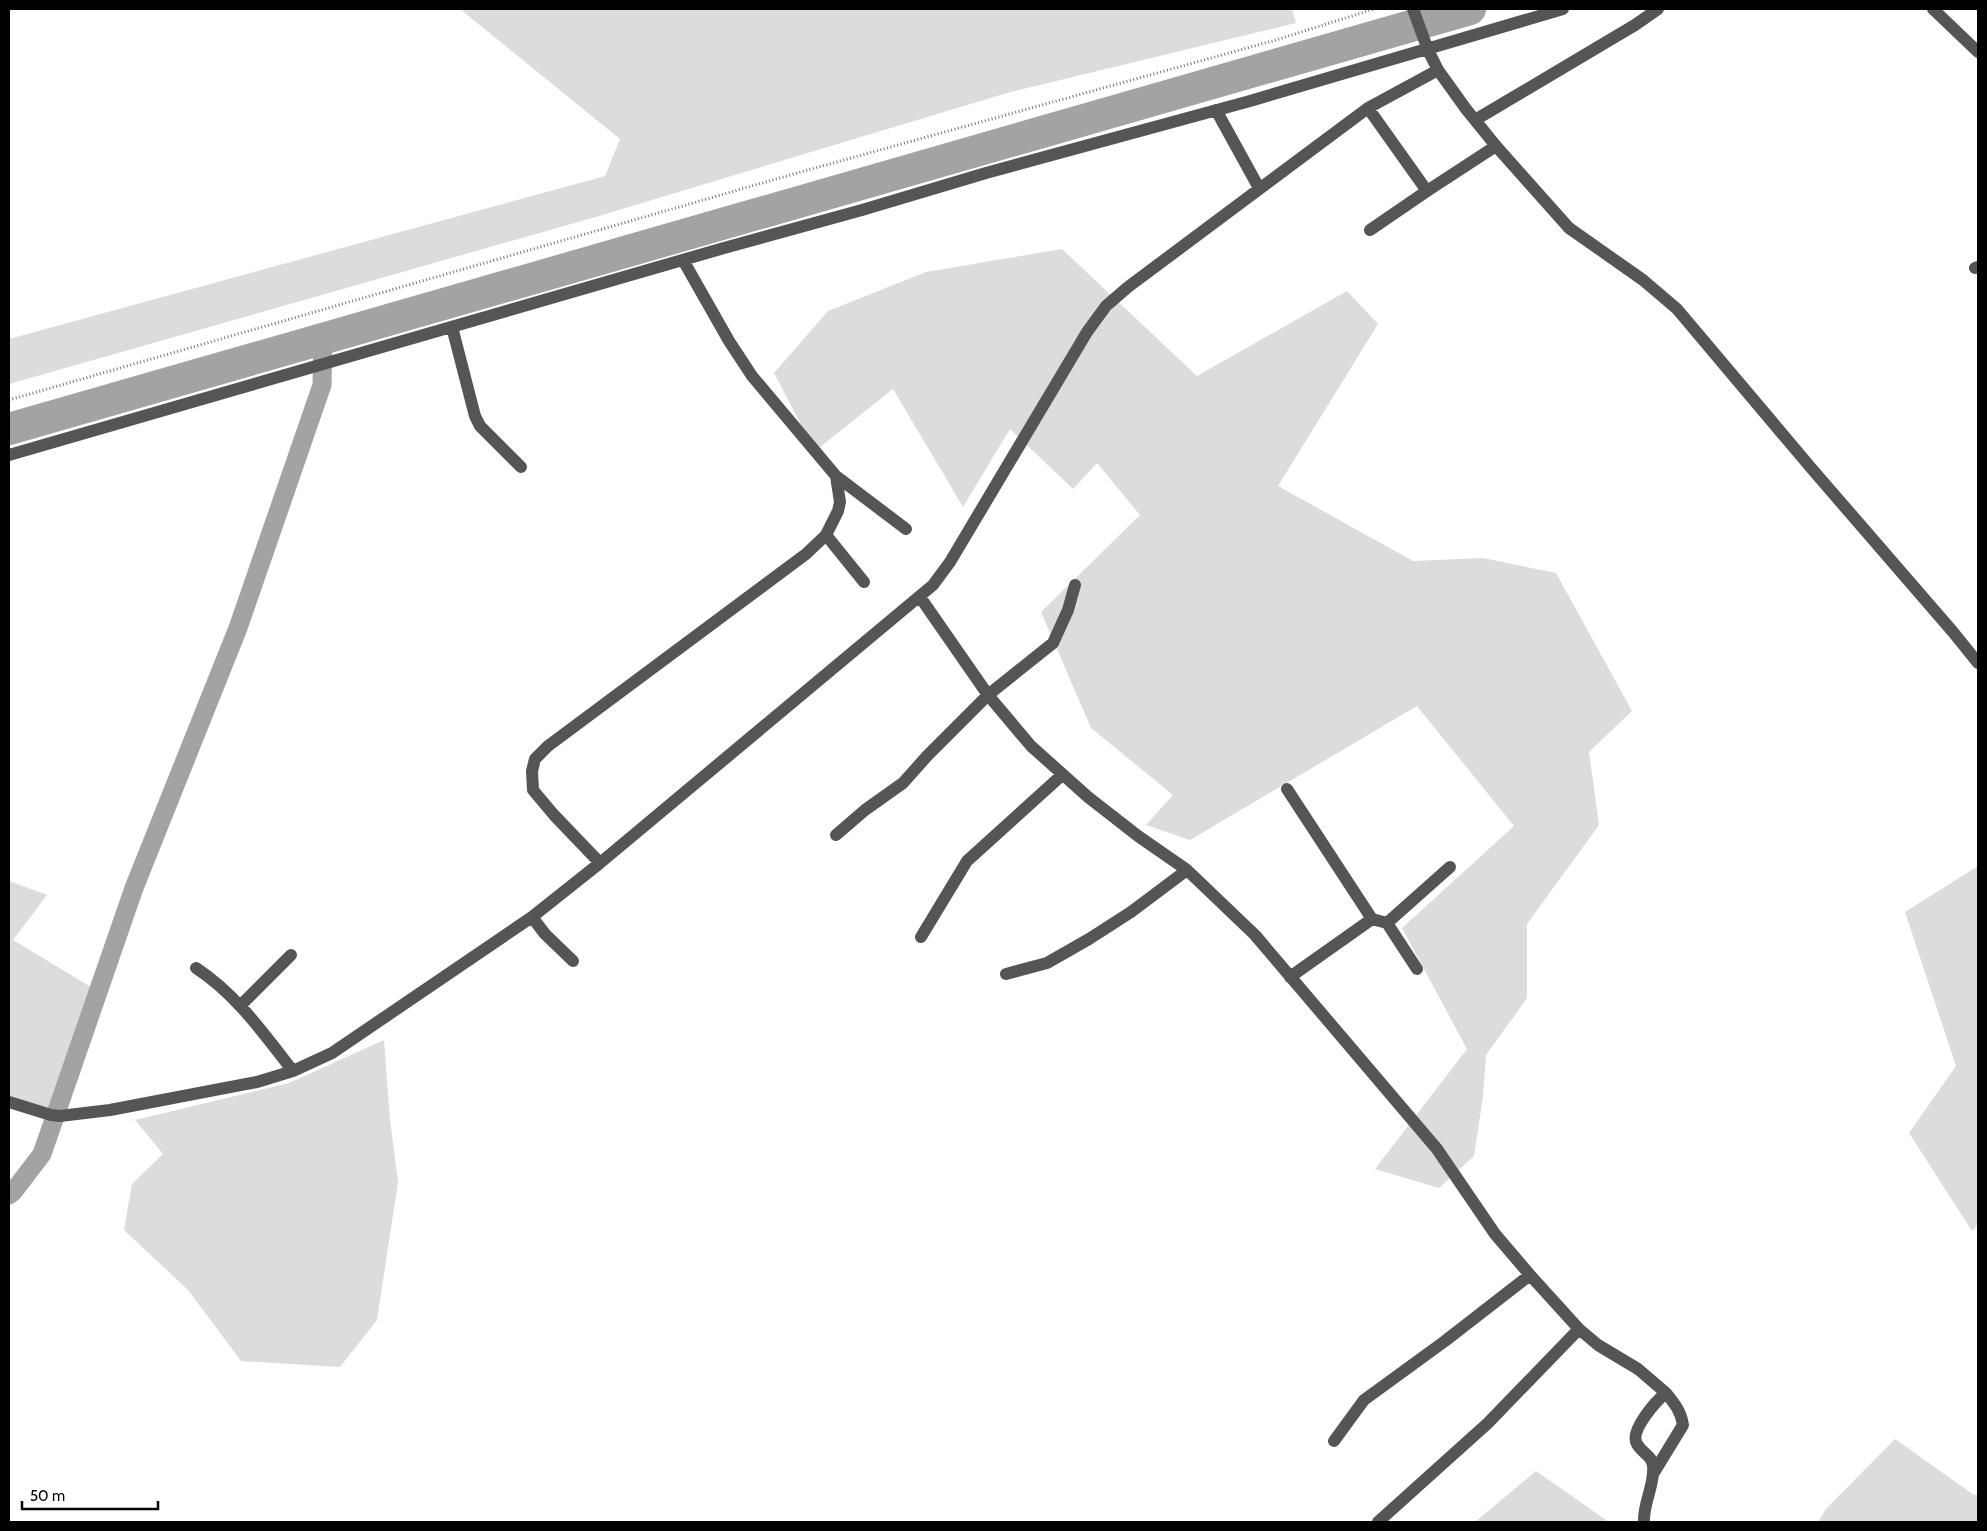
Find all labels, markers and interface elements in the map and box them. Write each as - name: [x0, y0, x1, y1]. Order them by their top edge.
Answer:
- scale bar: [22, 1478, 159, 1510]
- text: 50 m: [30, 1487, 65, 1505]

